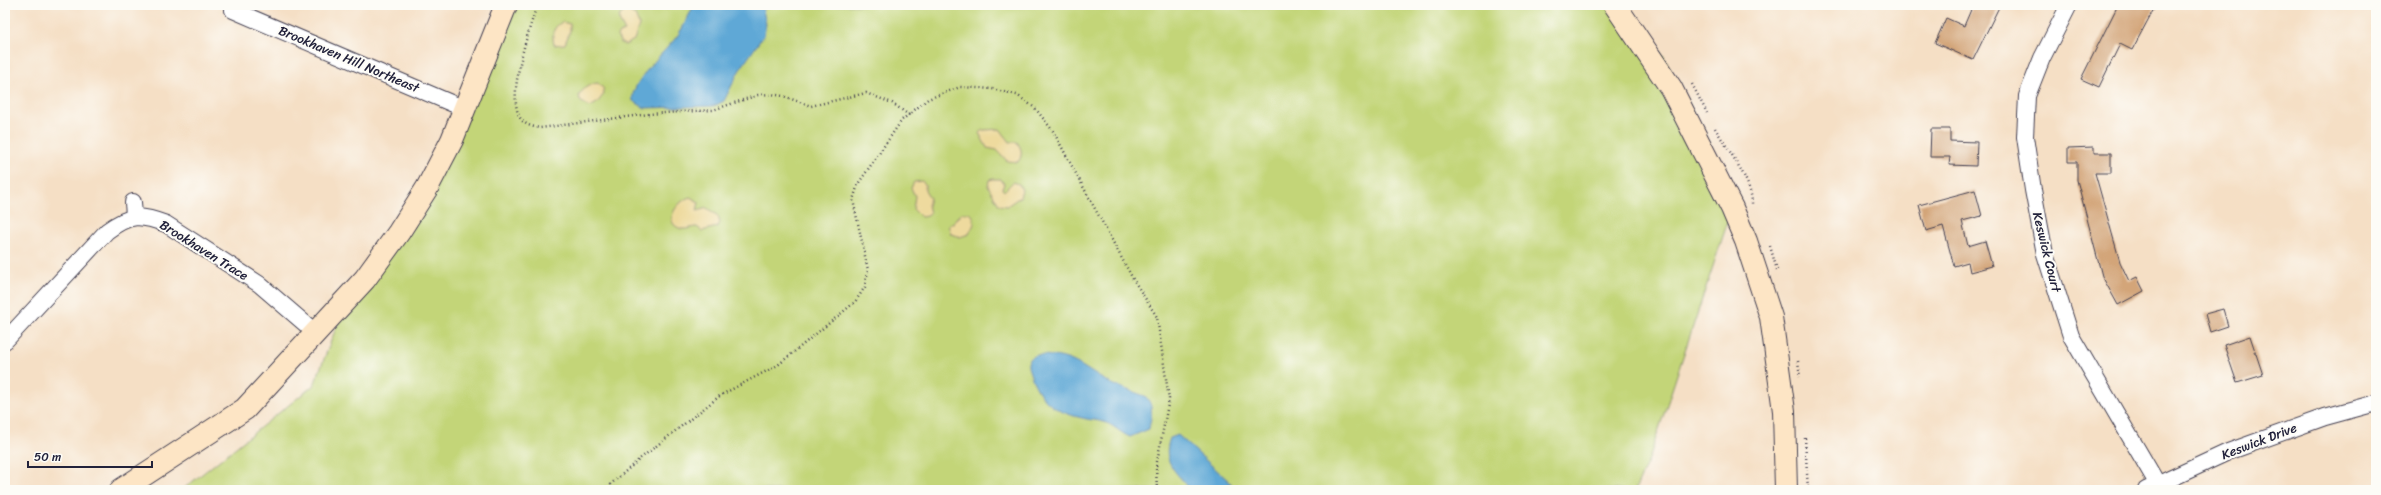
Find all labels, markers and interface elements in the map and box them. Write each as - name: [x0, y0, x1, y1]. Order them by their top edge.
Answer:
- street label: Brookhaven Hill Northeast: [275, 19, 424, 99]
- street label: Keswick Court: [2026, 209, 2068, 295]
- street label: Brookhaven Trace: [155, 213, 253, 287]
- street label: Keswick Drive: [2218, 416, 2300, 466]
- scale bar: [28, 443, 152, 469]
- text: 50 m: [34, 446, 61, 468]

